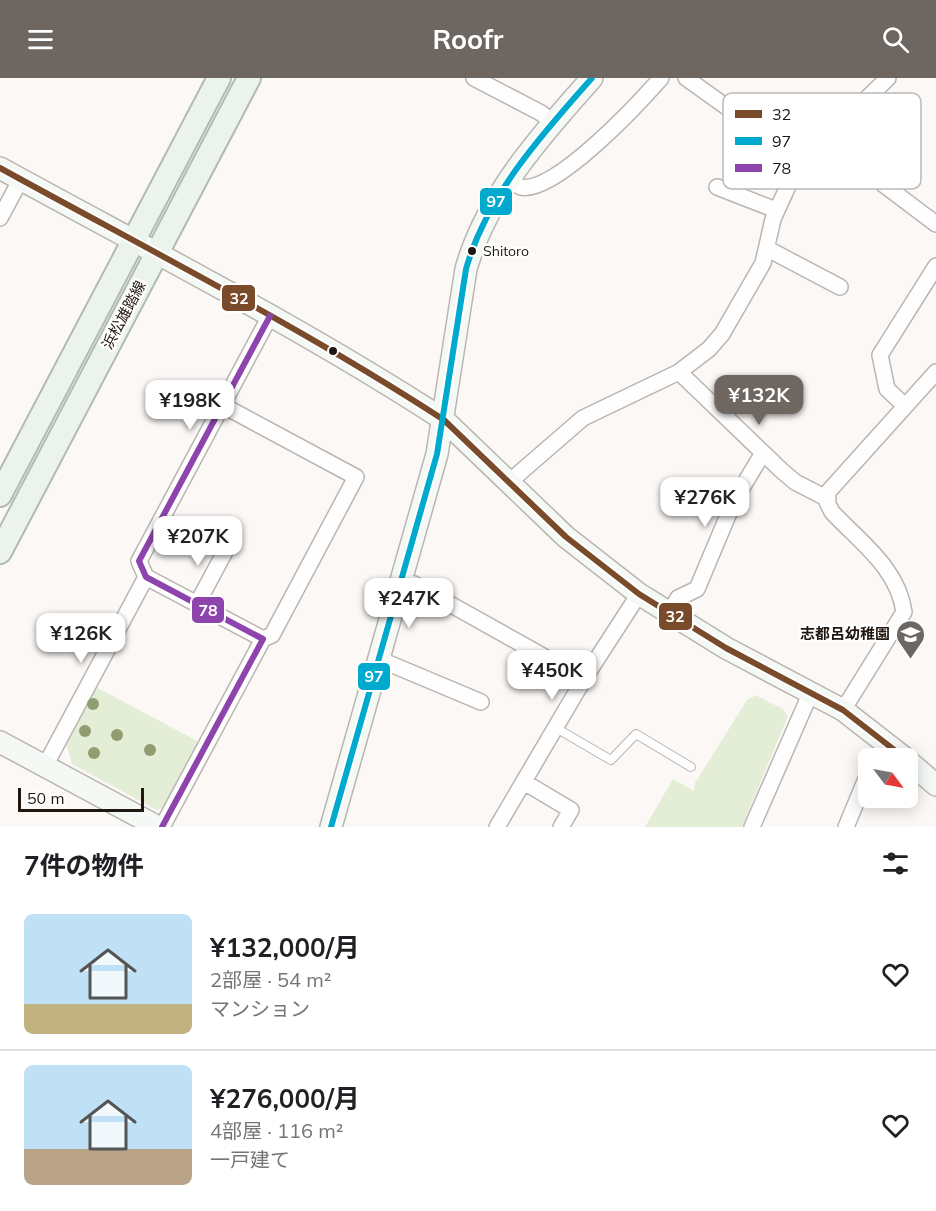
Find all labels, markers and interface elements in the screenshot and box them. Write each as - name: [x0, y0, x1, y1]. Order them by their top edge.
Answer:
- text: Roofr: [433, 22, 503, 56]
- icon: menu: [24, 23, 57, 56]
- icon: search: [879, 23, 912, 56]
- legend: [723, 93, 921, 189]
- text: 32: [772, 104, 791, 124]
- text: 97: [772, 131, 791, 151]
- text: 78: [772, 158, 791, 178]
- line badge: 97: [479, 187, 513, 216]
- text: 97: [486, 191, 506, 211]
- place label: Shitoro: [483, 242, 529, 260]
- marker: Shitoro: [466, 245, 478, 257]
- street label: 浜松雄踏線: [98, 277, 150, 352]
- line badge: 32: [221, 284, 256, 312]
- text: 32: [229, 288, 249, 308]
- unlabelled marker: [327, 345, 339, 357]
- pin: ¥132K: [717, 375, 801, 426]
- pin: ¥198K: [148, 380, 232, 431]
- text: ¥132K: [728, 382, 790, 407]
- text: ¥198K: [159, 387, 221, 412]
- pin: ¥276K: [663, 477, 747, 528]
- text: ¥276K: [674, 484, 736, 509]
- pin: ¥207K: [156, 516, 240, 567]
- text: ¥207K: [167, 523, 229, 548]
- pin: ¥247K: [367, 578, 451, 629]
- text: ¥247K: [378, 585, 440, 610]
- line badge: 78: [191, 596, 225, 624]
- text: 78: [198, 600, 218, 620]
- line badge: 32: [658, 602, 693, 631]
- text: 32: [665, 606, 685, 626]
- pin: ¥126K: [39, 613, 123, 664]
- school or university icon: 志都呂幼稚園: [895, 618, 927, 660]
- text: ¥126K: [50, 620, 112, 645]
- place label: 志都呂幼稚園: [800, 624, 890, 643]
- pin: ¥450K: [510, 650, 594, 701]
- text: ¥450K: [521, 657, 583, 682]
- line badge: 97: [357, 662, 391, 691]
- text: 97: [364, 666, 384, 686]
- north arrow: [858, 748, 918, 808]
- map controls: [858, 748, 918, 808]
- scale bar: [18, 785, 144, 812]
- text: 50 m: [27, 788, 64, 808]
- icon: filters: [879, 847, 912, 880]
- text: 7件の物件: [24, 849, 144, 882]
- text: ¥132,000/月: [210, 931, 360, 964]
- icon: home: [72, 938, 144, 1010]
- icon: heart: [879, 958, 912, 991]
- text: 2部屋 · 54 m²: [210, 967, 331, 992]
- text: マンション: [210, 996, 310, 1021]
- text: ¥276,000/月: [210, 1082, 360, 1115]
- icon: home: [72, 1089, 144, 1161]
- icon: heart: [879, 1109, 912, 1142]
- text: 4部屋 · 116 m²: [210, 1118, 343, 1143]
- text: 一戸建て: [210, 1147, 290, 1172]

